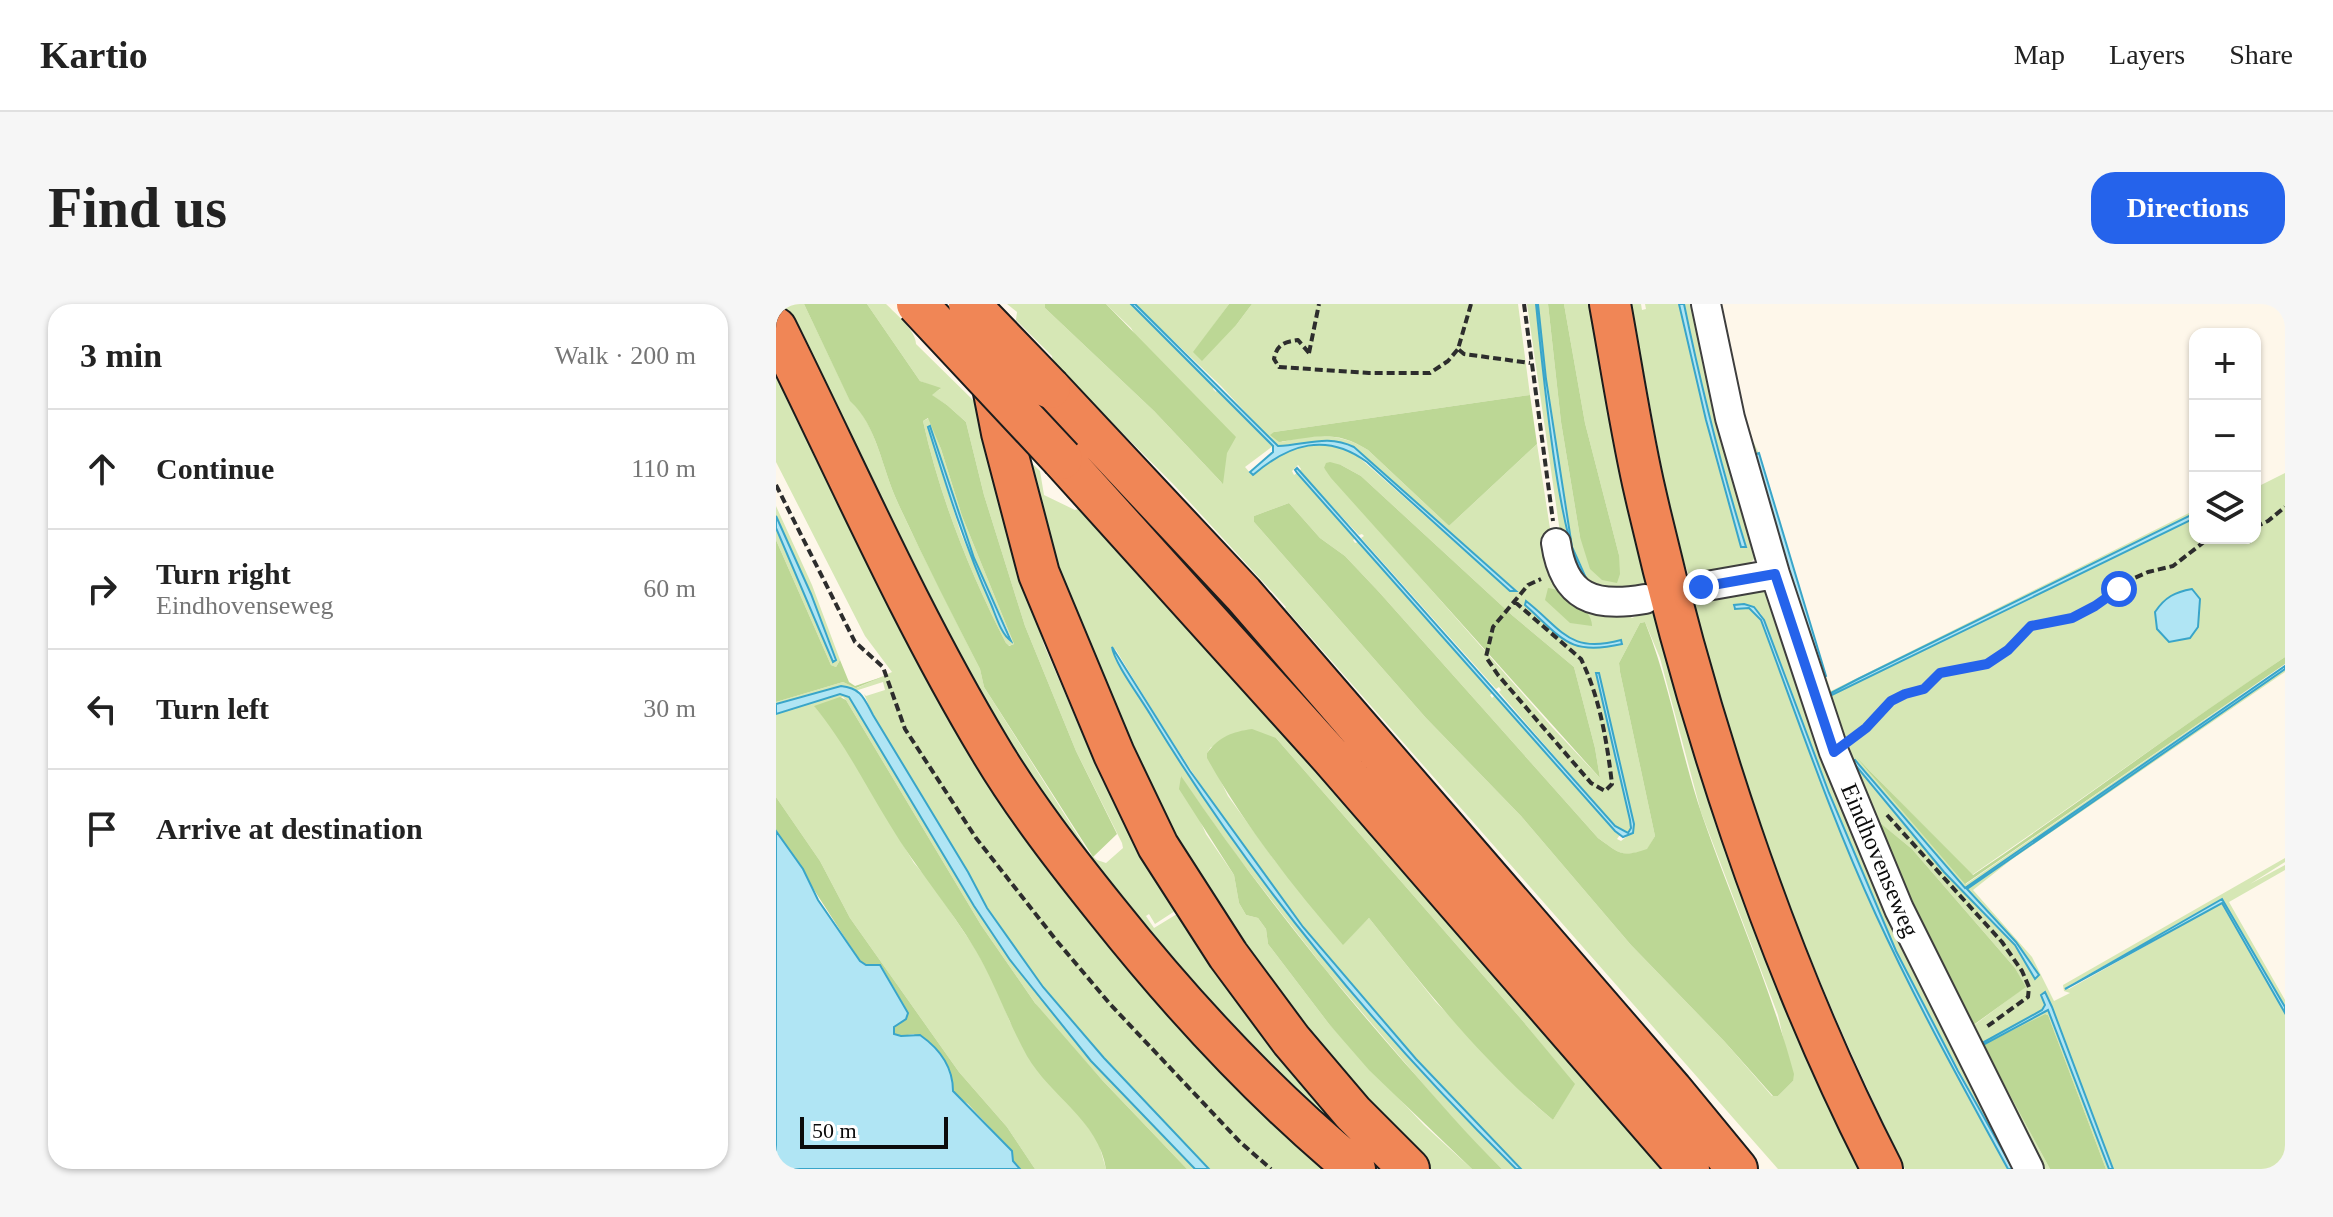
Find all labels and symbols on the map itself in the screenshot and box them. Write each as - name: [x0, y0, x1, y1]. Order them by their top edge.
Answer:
- route end: [1683, 569, 1719, 605]
- route start: [2101, 571, 2137, 607]
- street label: Eindhovenseweg: [1836, 779, 1924, 941]
- scale bar: [800, 1113, 948, 1149]

